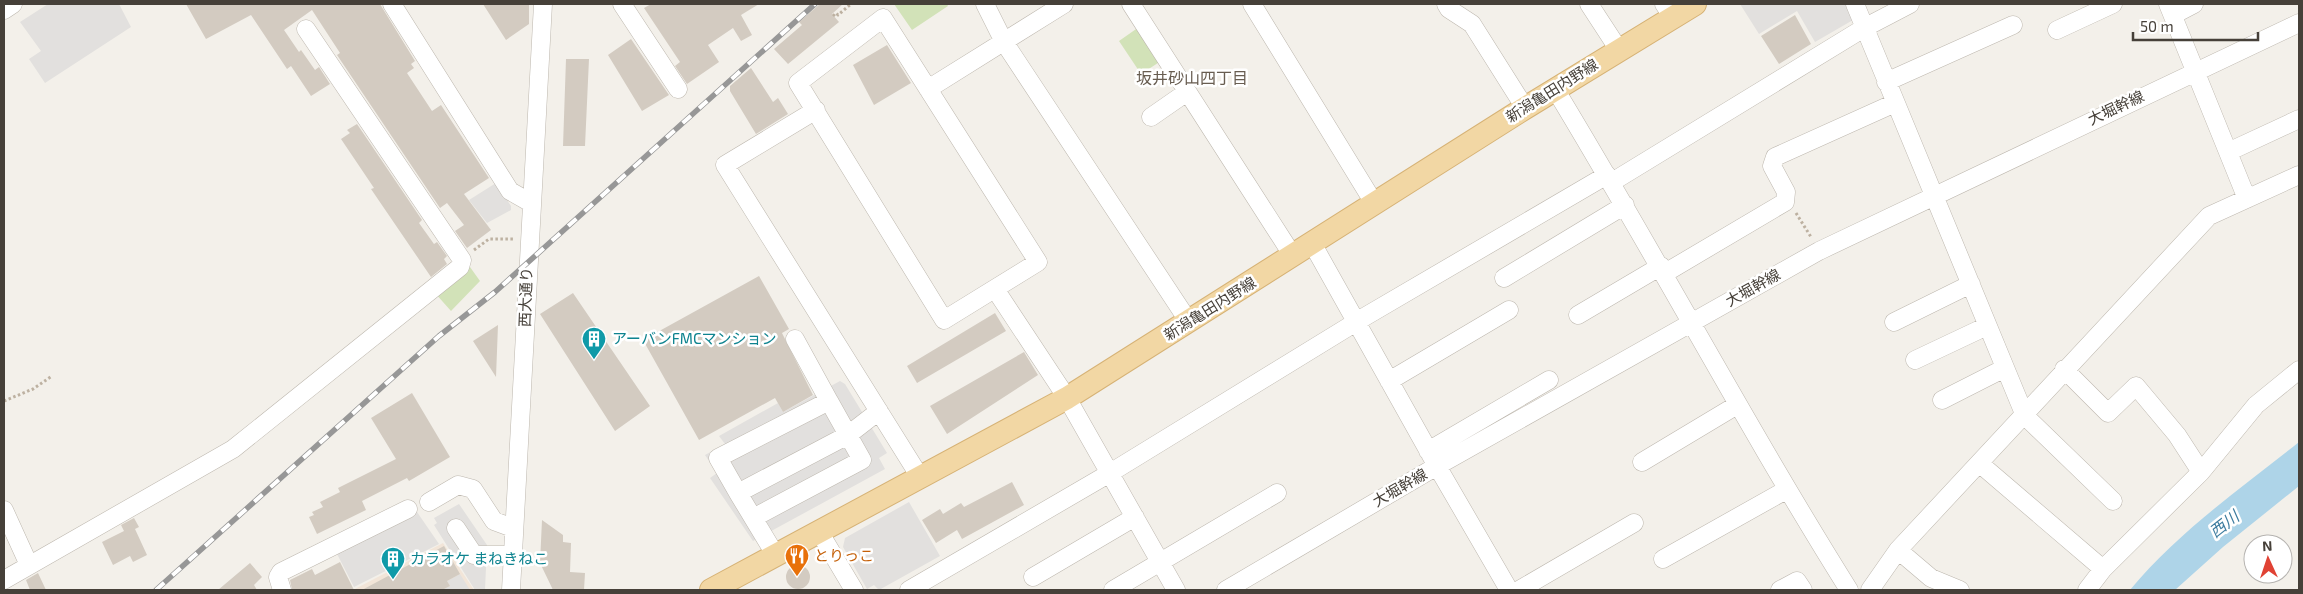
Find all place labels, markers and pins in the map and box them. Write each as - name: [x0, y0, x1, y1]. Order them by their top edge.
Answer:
- building icon: アーバンFMCマンション: [581, 326, 607, 360]
- place label: アーバンFMCマンション: [612, 329, 777, 347]
- restaurant icon: とりっこ: [784, 543, 810, 577]
- building icon: カラオケ まねきねこ: [380, 546, 406, 580]
- place label: とりっこ: [814, 546, 874, 564]
- place label: カラオケ まねきねこ: [410, 549, 548, 567]

